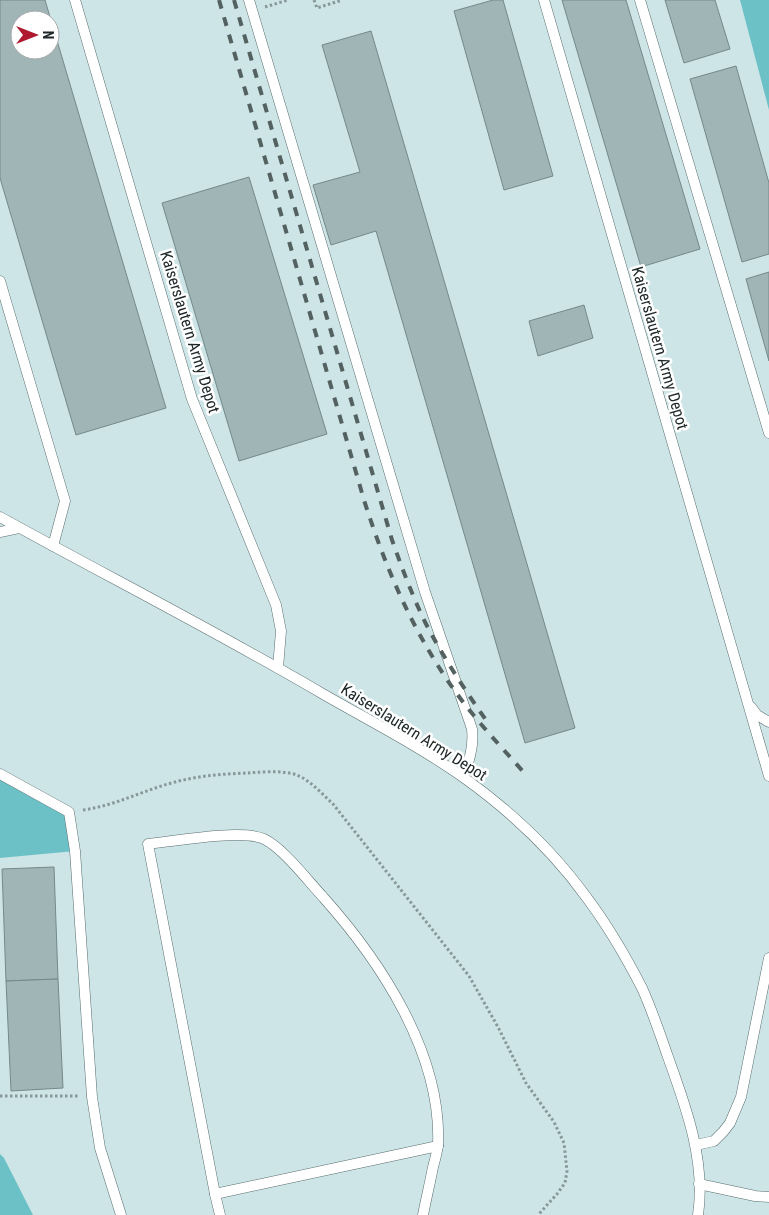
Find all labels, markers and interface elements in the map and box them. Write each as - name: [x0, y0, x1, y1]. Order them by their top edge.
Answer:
- north arrow: [10, 10, 60, 60]
- text: N: [40, 31, 56, 39]
- street label: Kaiserslautern Army Depot: [156, 249, 224, 416]
- street label: Kaiserslautern Army Depot: [628, 264, 692, 432]
- street label: Kaiserslautern Army Depot: [338, 679, 491, 785]

